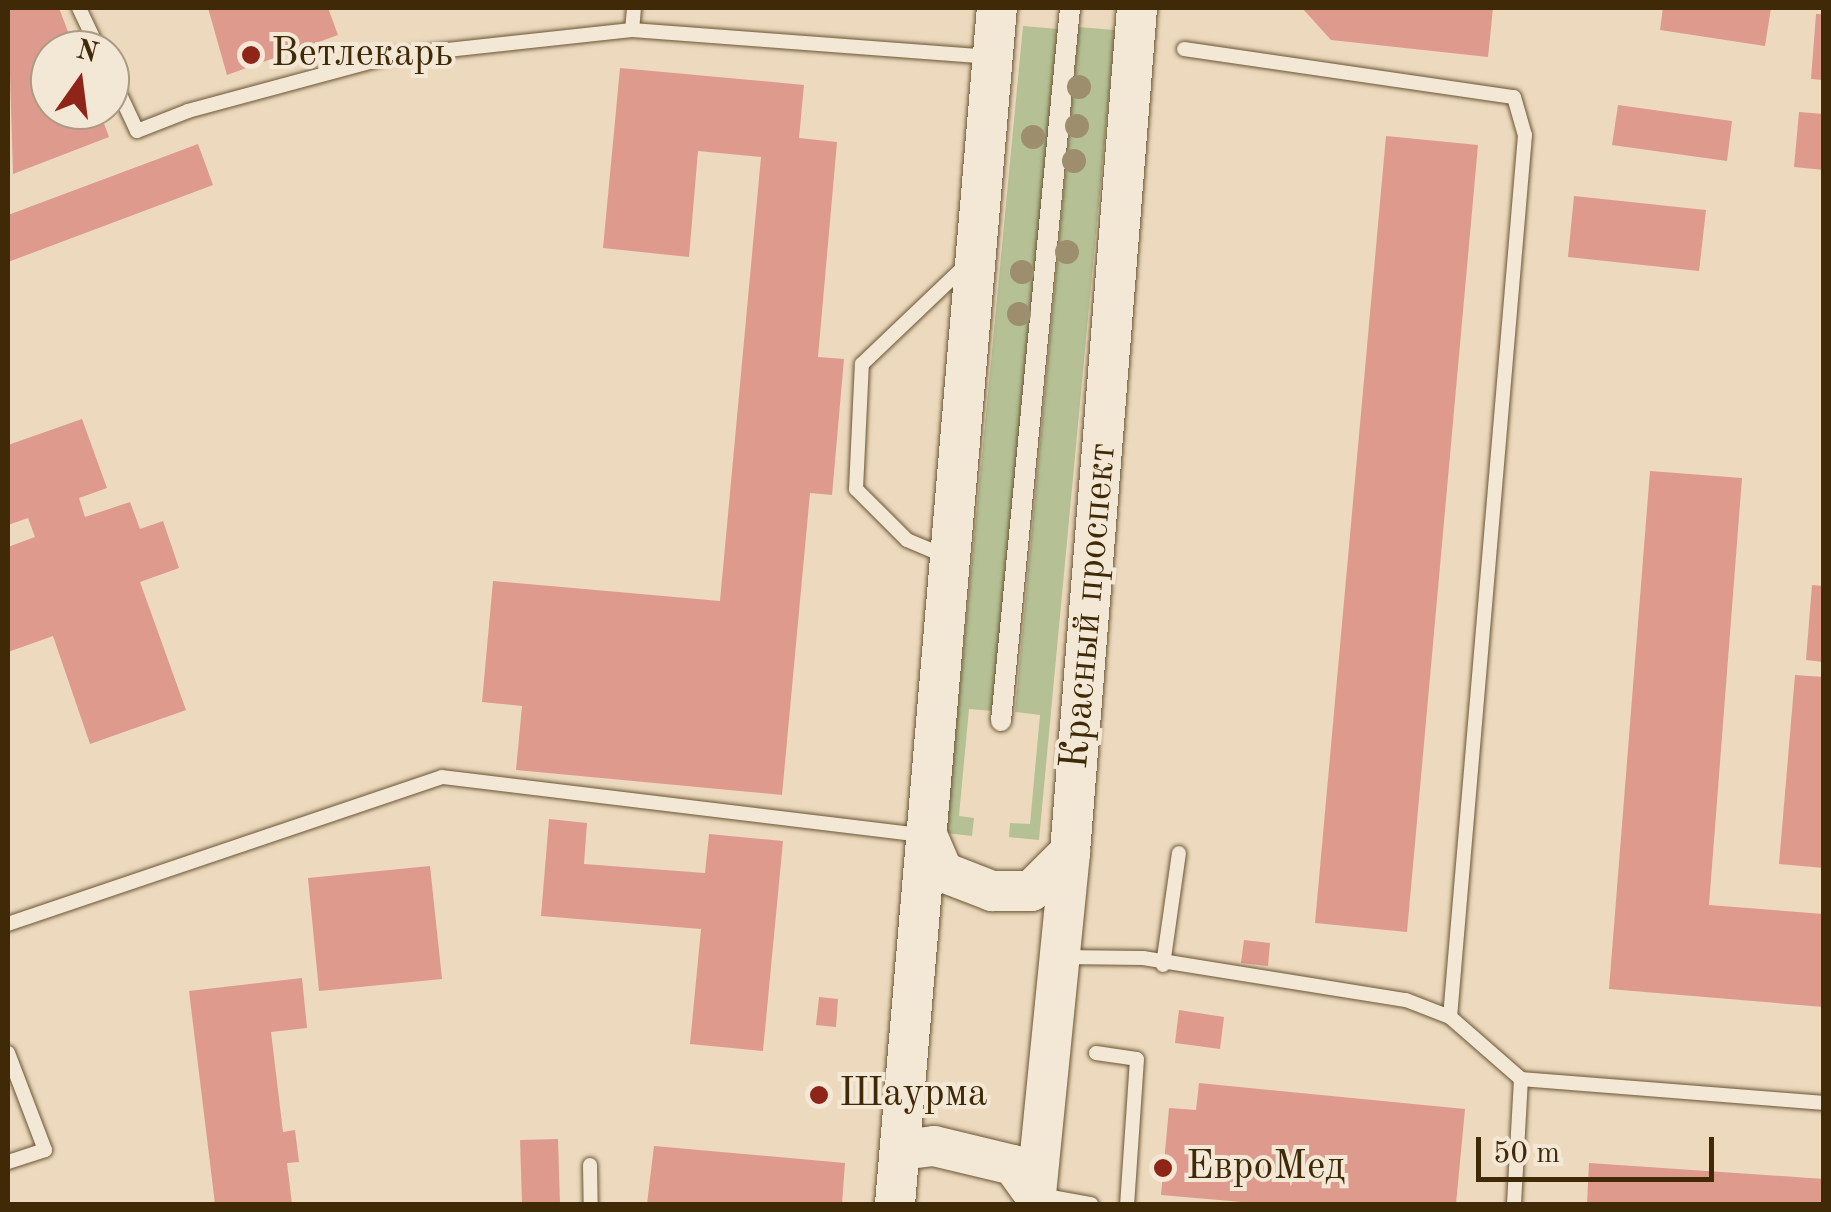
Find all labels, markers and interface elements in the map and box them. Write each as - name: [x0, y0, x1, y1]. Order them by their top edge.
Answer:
- north arrow: [30, 30, 130, 130]
- place label: Ветлекарь: [271, 31, 453, 79]
- text: N: [73, 37, 101, 69]
- marker: Ветлекарь: [240, 44, 262, 66]
- street label: Красный проспект: [1052, 441, 1128, 771]
- place label: Шаурма: [839, 1071, 988, 1119]
- marker: Шаурма: [808, 1084, 830, 1106]
- scale bar: [1481, 1117, 1718, 1179]
- text: 50 m: [1493, 1139, 1560, 1169]
- place label: ЕвроМед: [1186, 1144, 1345, 1192]
- marker: ЕвроМед: [1150, 1155, 1176, 1181]

